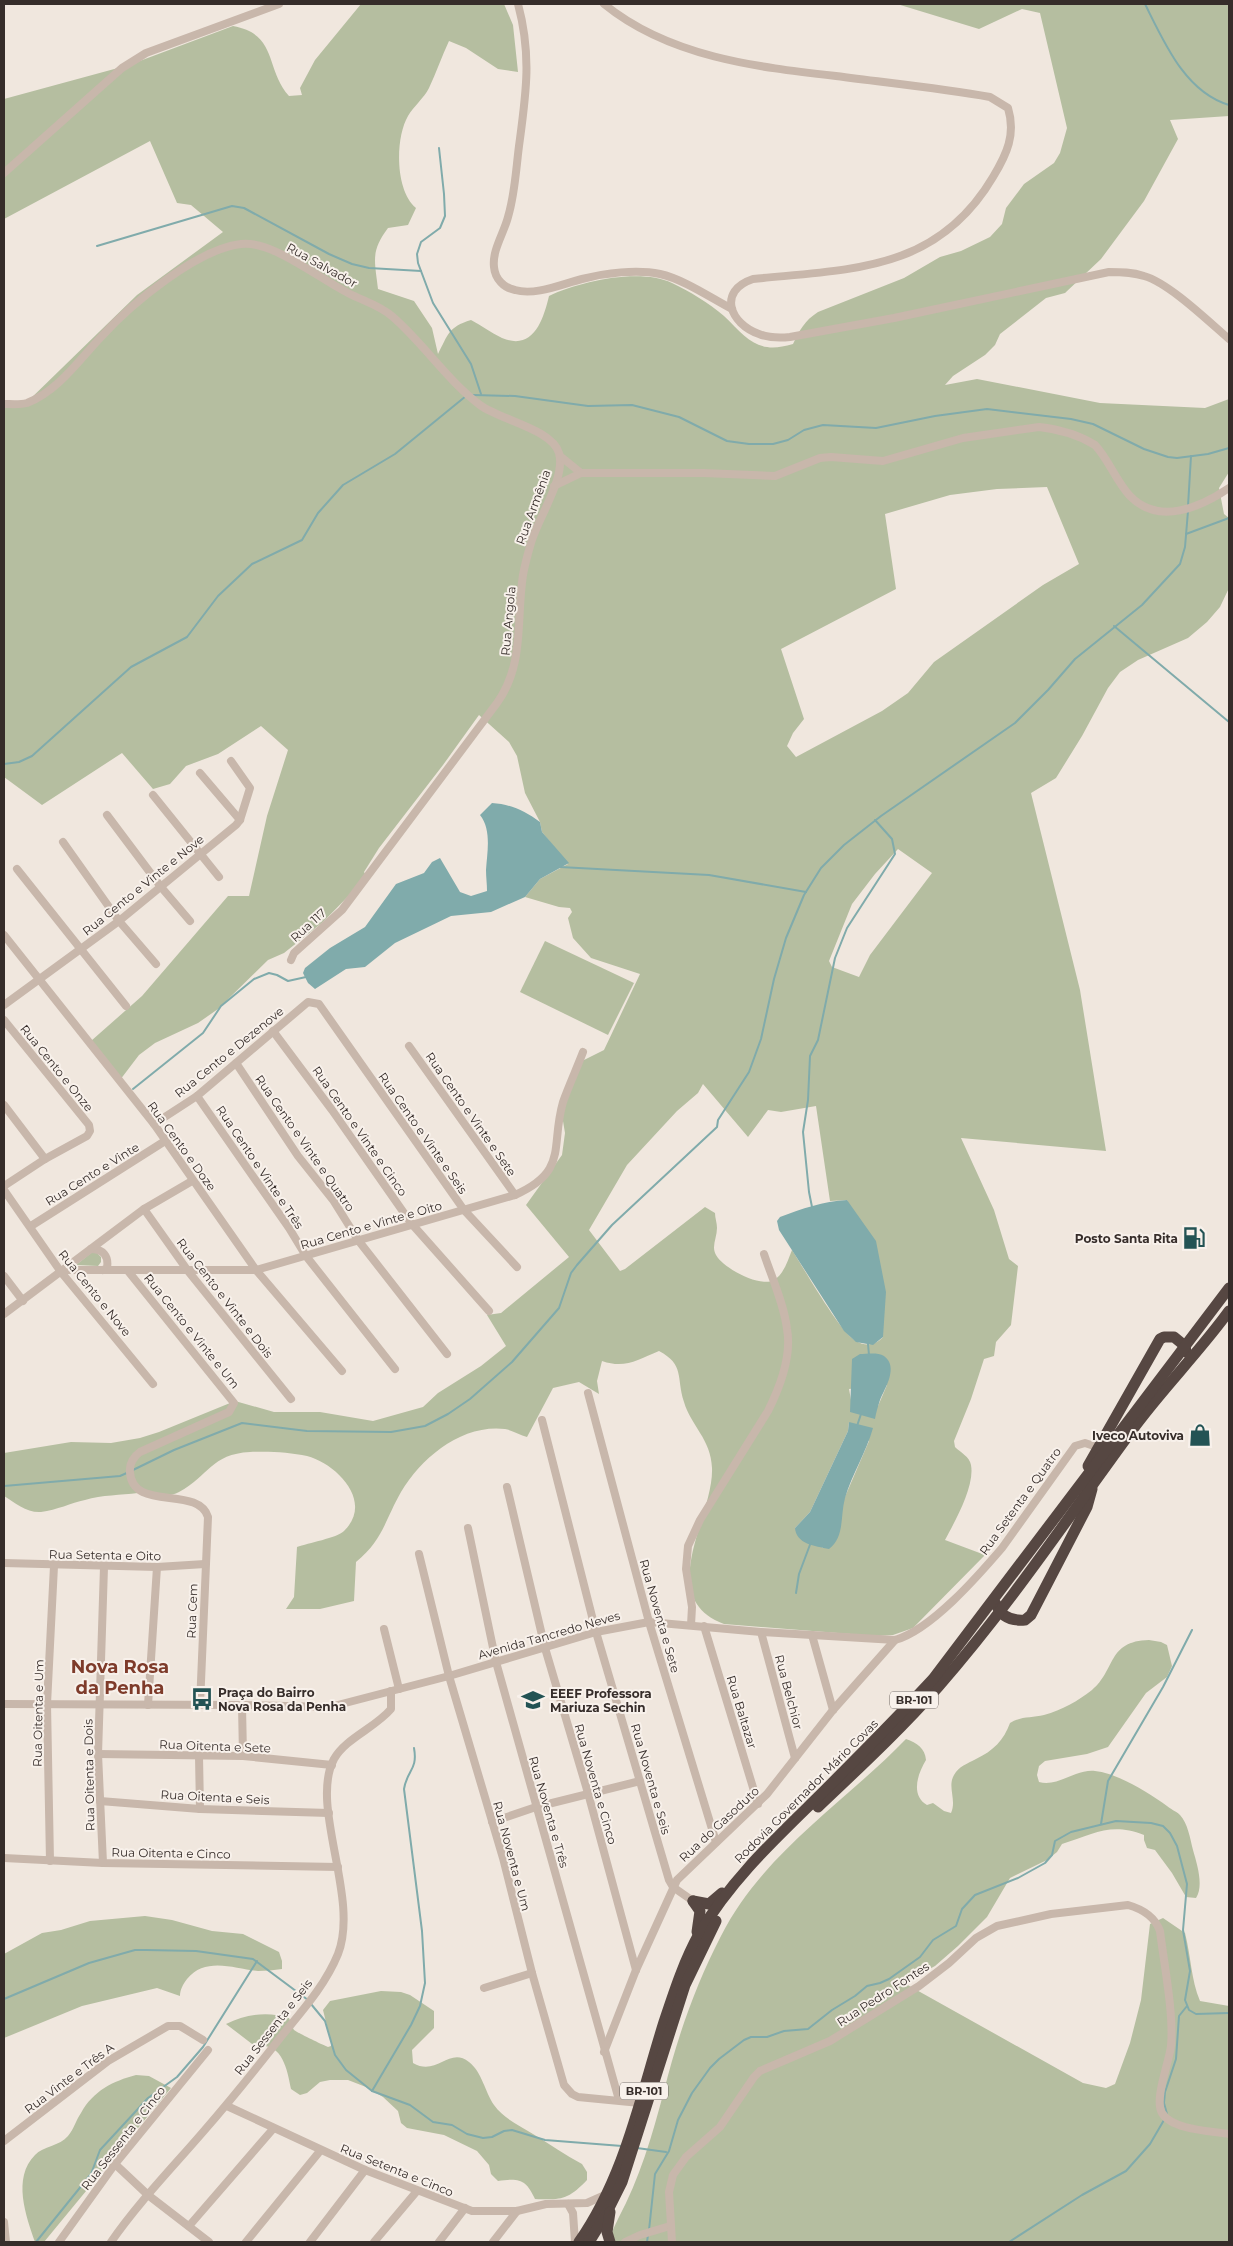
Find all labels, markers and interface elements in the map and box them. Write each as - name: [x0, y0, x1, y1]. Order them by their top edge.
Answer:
- street label: Rua Salvador: [284, 239, 360, 291]
- street label: Rua Armênia: [512, 467, 554, 547]
- street label: Rua Angola: [497, 586, 519, 656]
- street label: Rua Cento e Vinte e Nove: [79, 831, 207, 939]
- street label: Rua 117: [287, 905, 329, 945]
- street label: Rua Cento e Dezenove: [172, 1003, 286, 1101]
- street label: Rua Cento e Onze: [17, 1021, 97, 1115]
- street label: Rua Cento e Vinte e Sete: [422, 1049, 520, 1179]
- street label: Rua Cento e Vinte e Cinco: [309, 1063, 411, 1199]
- street label: Rua Cento e Vinte e Seis: [375, 1069, 471, 1197]
- street label: Rua Cento e Vinte e Quatro: [252, 1072, 358, 1214]
- street label: Rua Cento e Doze: [145, 1098, 219, 1194]
- street label: Rua Cento e Vinte e Três: [213, 1102, 307, 1232]
- street label: Rua Cento e Vinte: [42, 1139, 142, 1209]
- street label: Rua Cento e Vinte e Oito: [298, 1198, 444, 1252]
- fuel station icon: Posto Santa Rita: [1181, 1225, 1207, 1251]
- place label: Posto Santa Rita: [1075, 1231, 1178, 1246]
- street label: Rua Cento e Vinte e Dois: [174, 1235, 276, 1361]
- street label: Rua Cento e Nove: [56, 1247, 134, 1339]
- street label: Rua Cento e Vinte e Um: [141, 1271, 243, 1391]
- shop icon: Iveco Autoviva: [1187, 1422, 1213, 1448]
- place label: Iveco Autoviva: [1092, 1428, 1184, 1443]
- street label: Rua Setenta e Quatro: [976, 1444, 1064, 1558]
- street label: Rua Setenta e Oito: [49, 1547, 161, 1563]
- street label: Rua Noventa e Sete: [637, 1557, 683, 1675]
- street label: Rua Cem: [184, 1583, 200, 1639]
- street label: Avenida Tancredo Neves: [476, 1607, 622, 1662]
- street label: Rua Belchior: [772, 1653, 806, 1731]
- district label: Nova Rosa da Penha: [71, 1656, 169, 1699]
- street label: Rua Oitenta e Um: [30, 1659, 46, 1767]
- street label: Rua Baltazar: [724, 1673, 760, 1751]
- place label: Praça do Bairro Nova Rosa da Penha: [218, 1685, 346, 1714]
- bus stop icon: Praça do Bairro Nova Rosa da Penha: [189, 1686, 215, 1712]
- place label: EEEF Professora Mariuza Sechin: [550, 1686, 652, 1715]
- school or university icon: EEEF Professora Mariuza Sechin: [520, 1687, 546, 1713]
- road number: BR-101: [890, 1692, 938, 1708]
- street label: Rodovia Governador Mário Covas: [731, 1716, 881, 1866]
- street label: Rua Oitenta e Dois: [81, 1719, 97, 1831]
- street label: Rua Noventa e Cinco: [572, 1722, 620, 1846]
- street label: Rua Noventa e Seis: [628, 1722, 674, 1836]
- street label: Rua Oitenta e Sete: [159, 1737, 271, 1755]
- street label: Rua Noventa e Três: [526, 1754, 572, 1870]
- street label: Rua do Gasoduto: [676, 1783, 762, 1865]
- street label: Rua Oitenta e Seis: [160, 1787, 270, 1807]
- street label: Rua Noventa e Um: [490, 1799, 534, 1913]
- street label: Rua Oitenta e Cinco: [111, 1844, 231, 1862]
- street label: Rua Pedro Fontes: [834, 1959, 932, 2029]
- street label: Rua Sessenta e Seis: [231, 1976, 315, 2078]
- street label: Rua Vinte e Três A: [21, 2039, 117, 2117]
- road number: BR-101: [620, 2082, 668, 2100]
- street label: Rua Sessenta e Cinco: [78, 2083, 168, 2193]
- street label: Rua Setenta e Cinco: [338, 2140, 456, 2200]

